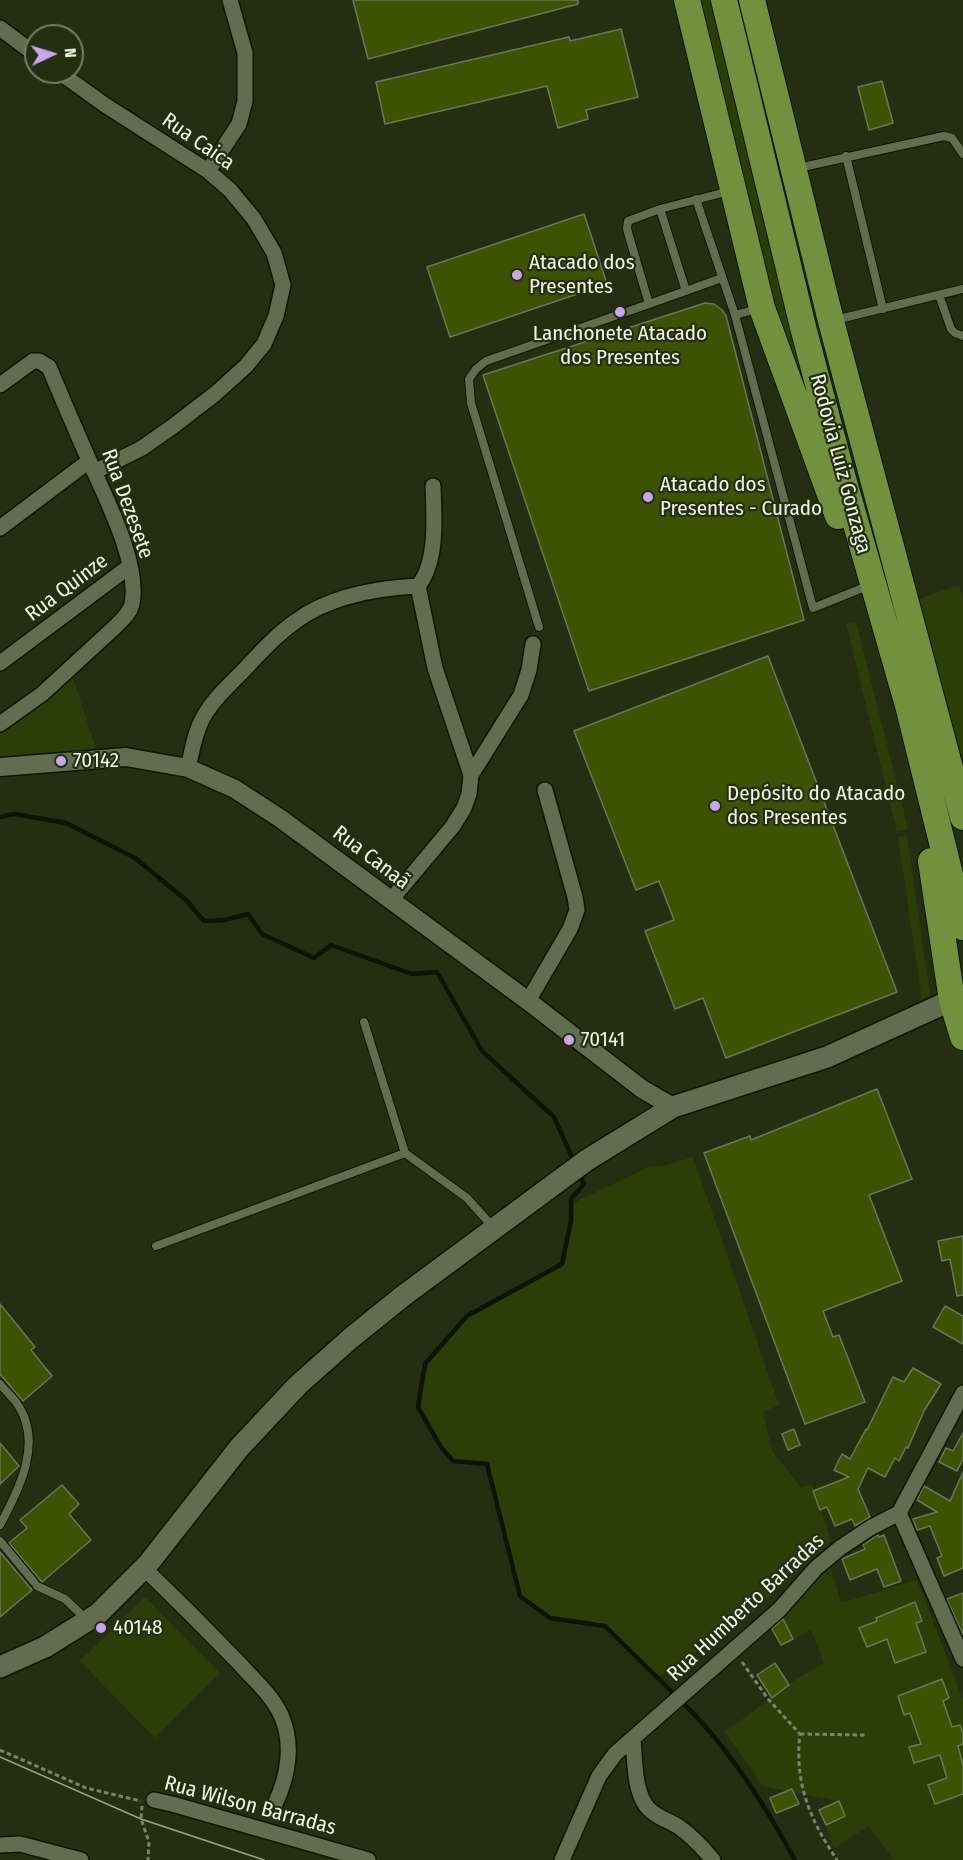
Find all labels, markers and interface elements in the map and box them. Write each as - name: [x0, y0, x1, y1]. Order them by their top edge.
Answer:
- north arrow: [24, 24, 84, 84]
- text: N: [61, 47, 80, 58]
- street label: Rua Caica: [157, 108, 239, 176]
- place label: Atacado dos Presentes: [529, 250, 635, 300]
- marker: Atacado dos Presentes: [510, 268, 524, 282]
- marker: Lanchonete Atacado dos Presentes: [613, 305, 627, 319]
- place label: Lanchonete Atacado dos Presentes: [533, 321, 707, 371]
- street label: Rodovia Luiz Gonzaga: [804, 371, 876, 557]
- street label: Rua Dezesete: [96, 446, 158, 562]
- place label: Atacado dos Presentes - Curado: [660, 472, 822, 522]
- marker: Atacado dos Presentes - Curado: [641, 490, 655, 504]
- street label: Rua Quinze: [21, 549, 113, 627]
- place label: 70142: [73, 748, 119, 774]
- marker: 70142: [54, 754, 68, 768]
- place label: Depósito do Atacado dos Presentes: [727, 781, 905, 831]
- marker: Depósito do Atacado dos Presentes: [708, 799, 722, 813]
- street label: Rua Canaã: [328, 821, 414, 895]
- place label: 70141: [581, 1027, 625, 1053]
- marker: 70141: [562, 1033, 576, 1047]
- street label: Rua Humberto Barradas: [662, 1529, 830, 1687]
- place label: 40148: [113, 1615, 162, 1641]
- marker: 40148: [94, 1621, 108, 1635]
- street label: Rua Wilson Barradas: [161, 1771, 339, 1841]

